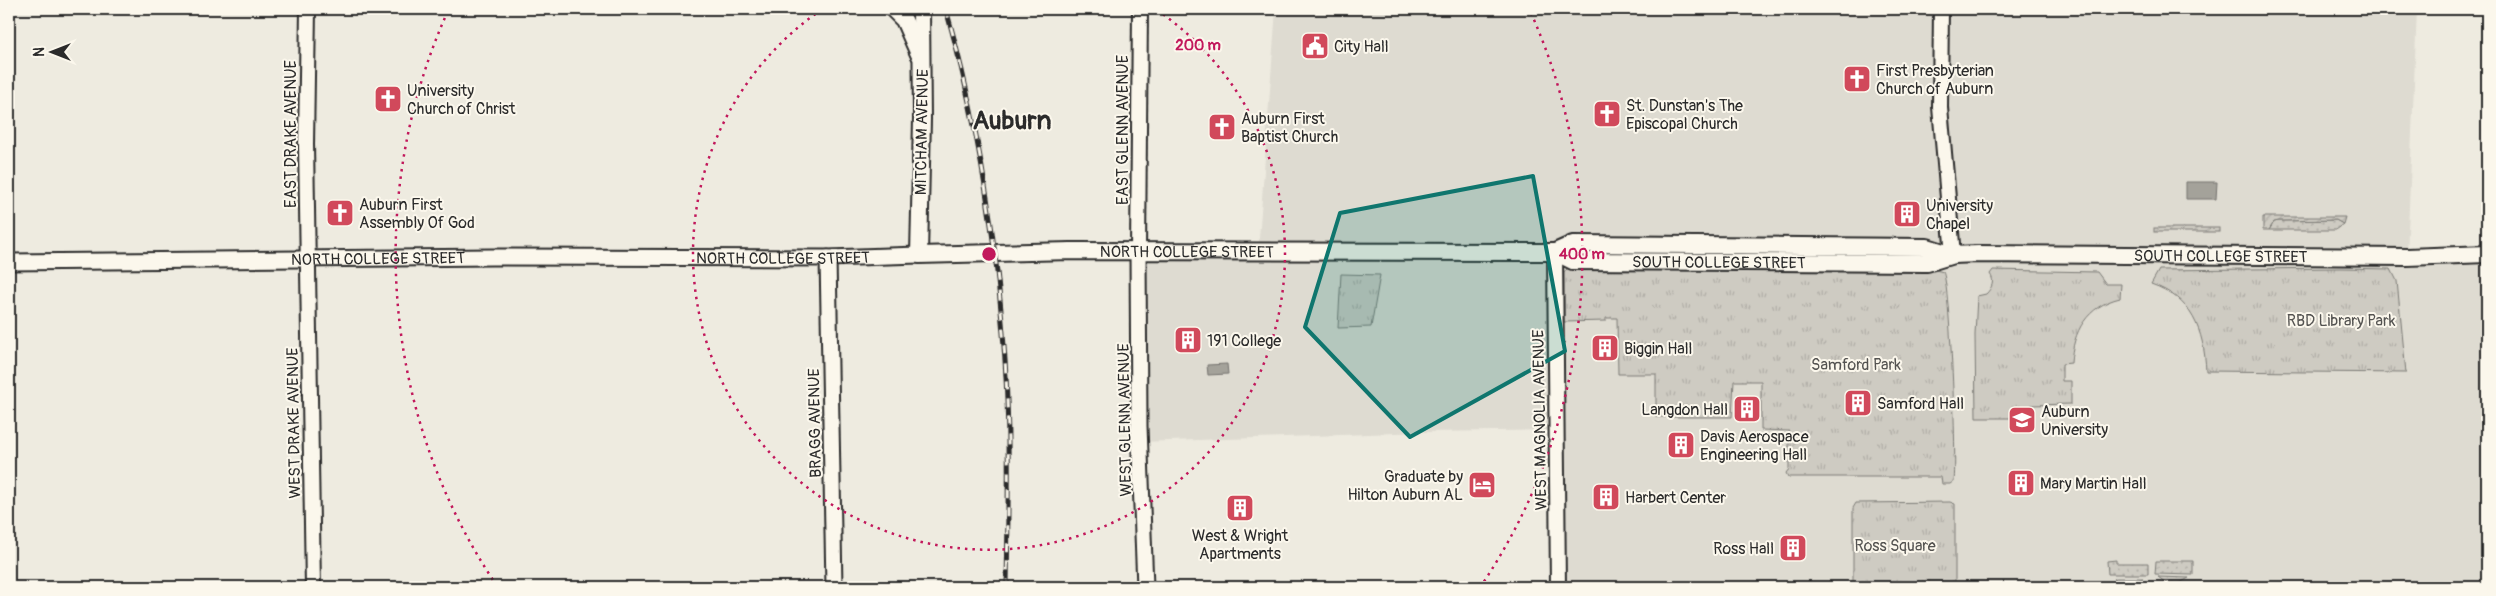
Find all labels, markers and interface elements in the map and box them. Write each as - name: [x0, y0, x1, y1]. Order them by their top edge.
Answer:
- north arrow: [28, 28, 78, 78]
- public building icon: City Hall: [1300, 31, 1330, 61]
- text: 200 m: [1175, 36, 1221, 55]
- place label: City Hall: [1334, 37, 1389, 57]
- text: N: [31, 47, 48, 57]
- street label: EAST GLENN AVENUE: [1113, 55, 1133, 205]
- street label: EAST DRAKE AVENUE: [281, 60, 301, 208]
- place label: First Presbyterian Church of Auburn: [1876, 61, 1994, 99]
- church icon: First Presbyterian Church of Auburn: [1842, 64, 1872, 94]
- street label: MITCHAM AVENUE: [911, 69, 933, 195]
- place label: University Church of Christ: [407, 81, 516, 119]
- church icon: University Church of Christ: [373, 84, 403, 114]
- place label: St. Dunstan's The Episcopal Church: [1626, 96, 1743, 134]
- church icon: St. Dunstan's The Episcopal Church: [1592, 99, 1622, 129]
- district label: Auburn: [973, 105, 1052, 137]
- place label: Auburn First Baptist Church: [1241, 109, 1338, 147]
- church icon: Auburn First Baptist Church: [1207, 112, 1237, 142]
- place label: Auburn First Assembly Of God: [359, 195, 475, 233]
- place label: University Chapel: [1926, 196, 1993, 234]
- church icon: Auburn First Assembly Of God: [325, 198, 355, 228]
- building icon: University Chapel: [1892, 199, 1922, 229]
- street label: NORTH COLLEGE STREET: [1100, 242, 1274, 262]
- centre of rings: [980, 245, 998, 263]
- text: 400 m: [1559, 245, 1605, 264]
- street label: SOUTH COLLEGE STREET: [2134, 246, 2308, 267]
- street label: NORTH COLLEGE STREET: [291, 248, 465, 270]
- street label: NORTH COLLEGE STREET: [696, 248, 870, 269]
- street label: SOUTH COLLEGE STREET: [1632, 252, 1806, 273]
- park label: RBD Library Park: [2287, 311, 2396, 331]
- building icon: 191 College: [1173, 325, 1203, 355]
- street label: WEST MAGNOLIA AVENUE: [1528, 329, 1552, 511]
- place label: 191 College: [1207, 331, 1281, 351]
- building icon: Biggin Hall: [1590, 333, 1620, 363]
- place label: Biggin Hall: [1624, 339, 1692, 359]
- street label: WEST GLENN AVENUE: [1114, 343, 1136, 497]
- street label: WEST DRAKE AVENUE: [283, 347, 305, 499]
- park label: Samford Park: [1811, 355, 1901, 375]
- street label: BRAGG AVENUE: [804, 368, 826, 478]
- building icon: Samford Hall: [1843, 388, 1873, 418]
- building icon: Langdon Hall: [1732, 394, 1762, 424]
- place label: Samford Hall: [1877, 394, 1964, 414]
- place label: Langdon Hall: [1641, 400, 1728, 420]
- place label: Auburn University: [2041, 402, 2108, 440]
- school or university icon: Auburn University: [2007, 405, 2037, 435]
- place label: Davis Aerospace Engineering Hall: [1700, 427, 1809, 465]
- building icon: Davis Aerospace Engineering Hall: [1666, 430, 1696, 460]
- place label: Graduate by Hilton Auburn AL: [1347, 467, 1463, 505]
- building icon: Mary Martin Hall: [2006, 468, 2036, 498]
- hotel icon: Graduate by Hilton Auburn AL: [1467, 470, 1497, 500]
- place label: Mary Martin Hall: [2040, 474, 2147, 494]
- building icon: Harbert Center: [1591, 482, 1621, 512]
- place label: Harbert Center: [1625, 488, 1726, 508]
- building icon: West & Wright Apartments: [1225, 493, 1255, 523]
- place label: West & Wright Apartments: [1192, 526, 1289, 564]
- building icon: Ross Hall: [1778, 533, 1808, 563]
- park label: Ross Square: [1854, 536, 1936, 556]
- place label: Ross Hall: [1713, 539, 1774, 559]

